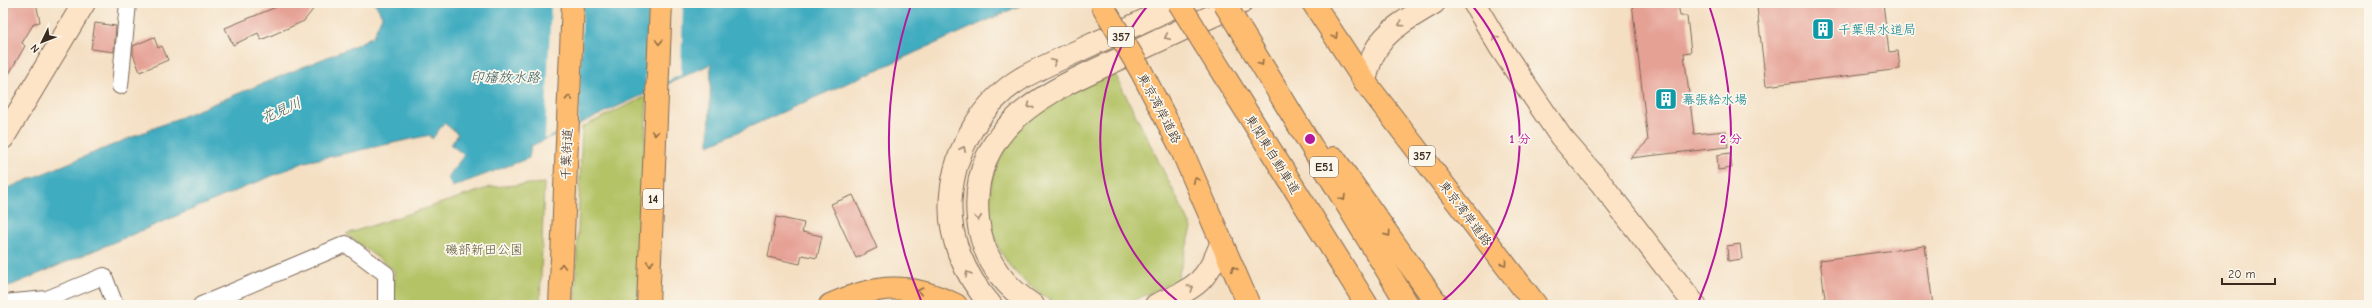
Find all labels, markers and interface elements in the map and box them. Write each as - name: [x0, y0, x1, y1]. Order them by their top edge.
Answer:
- building icon: 千葉県水道局: [1810, 16, 1836, 42]
- one-way arrow: [1398, 19, 1405, 27]
- north arrow: [22, 22, 62, 62]
- place label: 千葉県水道局: [1838, 22, 1916, 37]
- road number: 357: [1108, 27, 1134, 47]
- one-way arrow: [1330, 31, 1337, 38]
- one-way arrow: [1164, 32, 1172, 40]
- one-way arrow: [1492, 35, 1499, 42]
- one-way arrow: [655, 39, 663, 45]
- text: N: [28, 41, 42, 56]
- one-way arrow: [1050, 59, 1058, 67]
- one-way arrow: [1256, 59, 1263, 66]
- water label: 印旛放水路: [470, 69, 541, 86]
- street label: 東京湾岸道路: [1135, 70, 1184, 146]
- building icon: 幕張給水場: [1653, 86, 1679, 112]
- place label: 幕張給水場: [1682, 92, 1747, 107]
- water label: 花見川: [259, 94, 304, 127]
- one-way arrow: [565, 95, 573, 101]
- one-way arrow: [1028, 101, 1035, 108]
- street label: 東関東自動車道: [1242, 112, 1303, 197]
- street label: 千葉街道: [558, 128, 575, 180]
- one-way arrow: [651, 130, 659, 136]
- centre of rings: [1303, 132, 1317, 146]
- text: 1 分: [1510, 132, 1531, 146]
- text: 2 分: [1720, 132, 1742, 146]
- one-way arrow: [958, 145, 966, 153]
- road number: 357: [1409, 146, 1435, 166]
- road number: E51: [1310, 157, 1338, 177]
- one-way arrow: [1192, 177, 1200, 184]
- street label: 東京湾岸道路: [1436, 178, 1495, 249]
- road number: 14: [643, 189, 663, 209]
- one-way arrow: [1338, 194, 1345, 201]
- one-way arrow: [974, 215, 983, 221]
- one-way arrow: [1383, 230, 1390, 237]
- park label: 磯部新田公園: [445, 242, 523, 257]
- one-way arrow: [1500, 259, 1507, 266]
- one-way arrow: [646, 260, 654, 266]
- scale bar: [2222, 260, 2275, 286]
- one-way arrow: [557, 263, 566, 269]
- one-way arrow: [1231, 266, 1239, 273]
- text: 20 m: [2228, 267, 2256, 281]
- one-way arrow: [966, 271, 973, 278]
- one-way arrow: [1187, 285, 1194, 293]
- one-way arrow: [916, 287, 923, 295]

